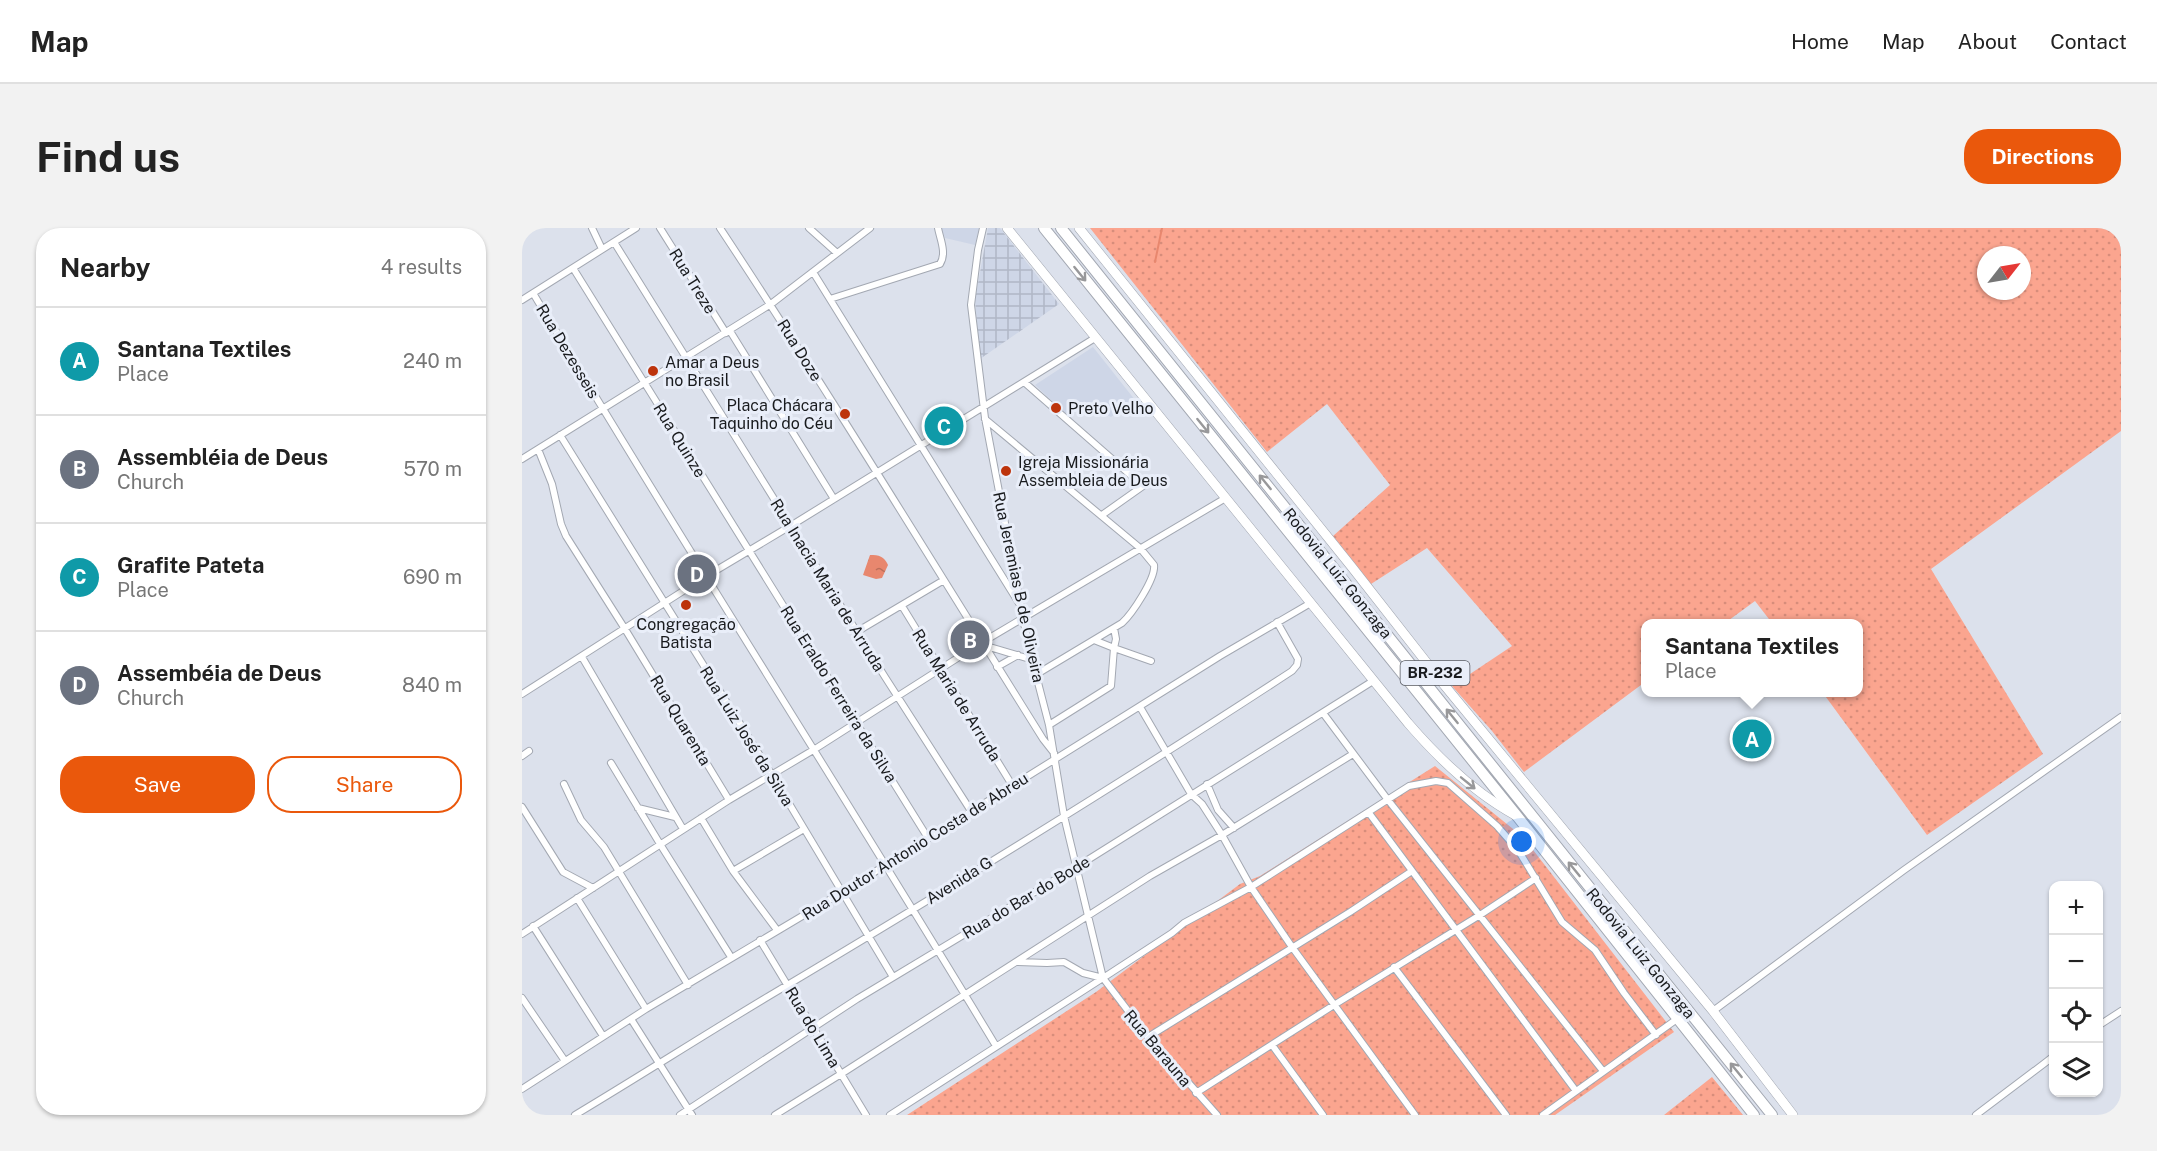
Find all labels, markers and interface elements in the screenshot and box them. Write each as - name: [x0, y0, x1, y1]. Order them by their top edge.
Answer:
- text: Map: [30, 25, 89, 58]
- text: Home: [1791, 29, 1849, 54]
- text: Map: [1882, 29, 1925, 54]
- text: About: [1958, 29, 2017, 54]
- text: Contact: [2050, 29, 2127, 54]
- button: Directions: [1964, 129, 2121, 184]
- text: Find us: [36, 132, 180, 181]
- street label: Rua Treze: [665, 245, 720, 317]
- north arrow: [1977, 246, 2031, 300]
- text: Nearby: [60, 252, 150, 283]
- text: 4 results: [381, 255, 462, 279]
- one-way arrow: [1074, 265, 1087, 281]
- street label: Rua Dezesseis: [532, 301, 603, 402]
- street label: Rua Doze: [773, 316, 826, 385]
- text: Santana Textiles: [117, 336, 291, 362]
- text: A: [72, 349, 87, 373]
- text: 240 m: [403, 349, 462, 373]
- place label: Amar a Deus no Brasil: [665, 353, 759, 390]
- text: Place: [117, 362, 169, 386]
- marker: Amar a Deus no Brasil: [646, 364, 660, 378]
- place label: Placa Chácara Taquinho do Céu: [710, 396, 833, 433]
- place label: Preto Velho: [1068, 399, 1154, 418]
- street label: Rua Quinze: [649, 400, 710, 481]
- marker: Preto Velho: [1049, 401, 1063, 415]
- pin: C: [924, 404, 964, 448]
- marker: Placa Chácara Taquinho do Céu: [838, 407, 852, 421]
- one-way arrow: [1196, 417, 1209, 433]
- text: Assembléia de Deus: [117, 444, 328, 470]
- place label: Igreja Missionária Assembleia de Deus: [1018, 453, 1168, 490]
- text: B: [73, 457, 86, 481]
- text: 570 m: [403, 457, 462, 481]
- marker: Igreja Missionária Assembleia de Deus: [999, 464, 1013, 478]
- text: Church: [117, 470, 184, 494]
- one-way arrow: [1258, 474, 1271, 490]
- street label: Rua Jeremias B de Oliveira: [989, 490, 1048, 684]
- street label: Rua Inacia Maria de Arruda: [766, 495, 889, 675]
- street label: Rodovia Luiz Gonzaga: [1279, 504, 1396, 642]
- text: Grafite Pateta: [117, 552, 264, 578]
- pin: D: [678, 552, 717, 596]
- text: C: [72, 565, 87, 589]
- text: 690 m: [403, 565, 462, 589]
- text: Place: [117, 578, 169, 602]
- marker: Congregação Batista: [679, 598, 693, 612]
- street label: Rua Eraldo Ferreira da Silva: [776, 602, 901, 786]
- place label: Congregação Batista: [636, 615, 736, 652]
- pin: B: [950, 618, 990, 662]
- popup: [1641, 619, 1863, 697]
- street label: Rua Maria de Arruda: [908, 626, 1005, 765]
- text: Santana Textiles: [1665, 633, 1839, 659]
- text: Place: [1665, 659, 1717, 683]
- text: Assembéia de Deus: [117, 660, 321, 686]
- road number: BR-232: [1400, 661, 1470, 685]
- street label: Rua Luiz José da Silva: [696, 663, 797, 810]
- street label: Rua Quarenta: [646, 672, 715, 769]
- text: D: [72, 673, 87, 697]
- text: 840 m: [402, 673, 462, 697]
- text: Church: [117, 686, 184, 710]
- one-way arrow: [1446, 708, 1459, 724]
- pin: A: [1732, 716, 1772, 762]
- button: Save: [60, 756, 255, 813]
- button: Share: [267, 756, 462, 813]
- street label: Rua Doutor Antonio Costa de Abreu: [799, 769, 1032, 924]
- one-way arrow: [1460, 777, 1476, 790]
- your location: [1507, 827, 1536, 856]
- street label: Rua do Bar do Bode: [959, 852, 1093, 943]
- street label: Avenida G: [923, 853, 996, 908]
- one-way arrow: [1567, 861, 1580, 877]
- map controls: [2049, 881, 2103, 1097]
- button: +: [2049, 881, 2103, 935]
- street label: Rodovia Luiz Gonzaga: [1582, 884, 1699, 1022]
- button: −: [2049, 935, 2103, 989]
- street label: Rua do Lima: [781, 983, 844, 1071]
- button: locate: [2049, 989, 2103, 1043]
- street label: Rua Barauna: [1120, 1006, 1195, 1091]
- button: layers: [2049, 1043, 2103, 1097]
- one-way arrow: [1729, 1062, 1742, 1078]

